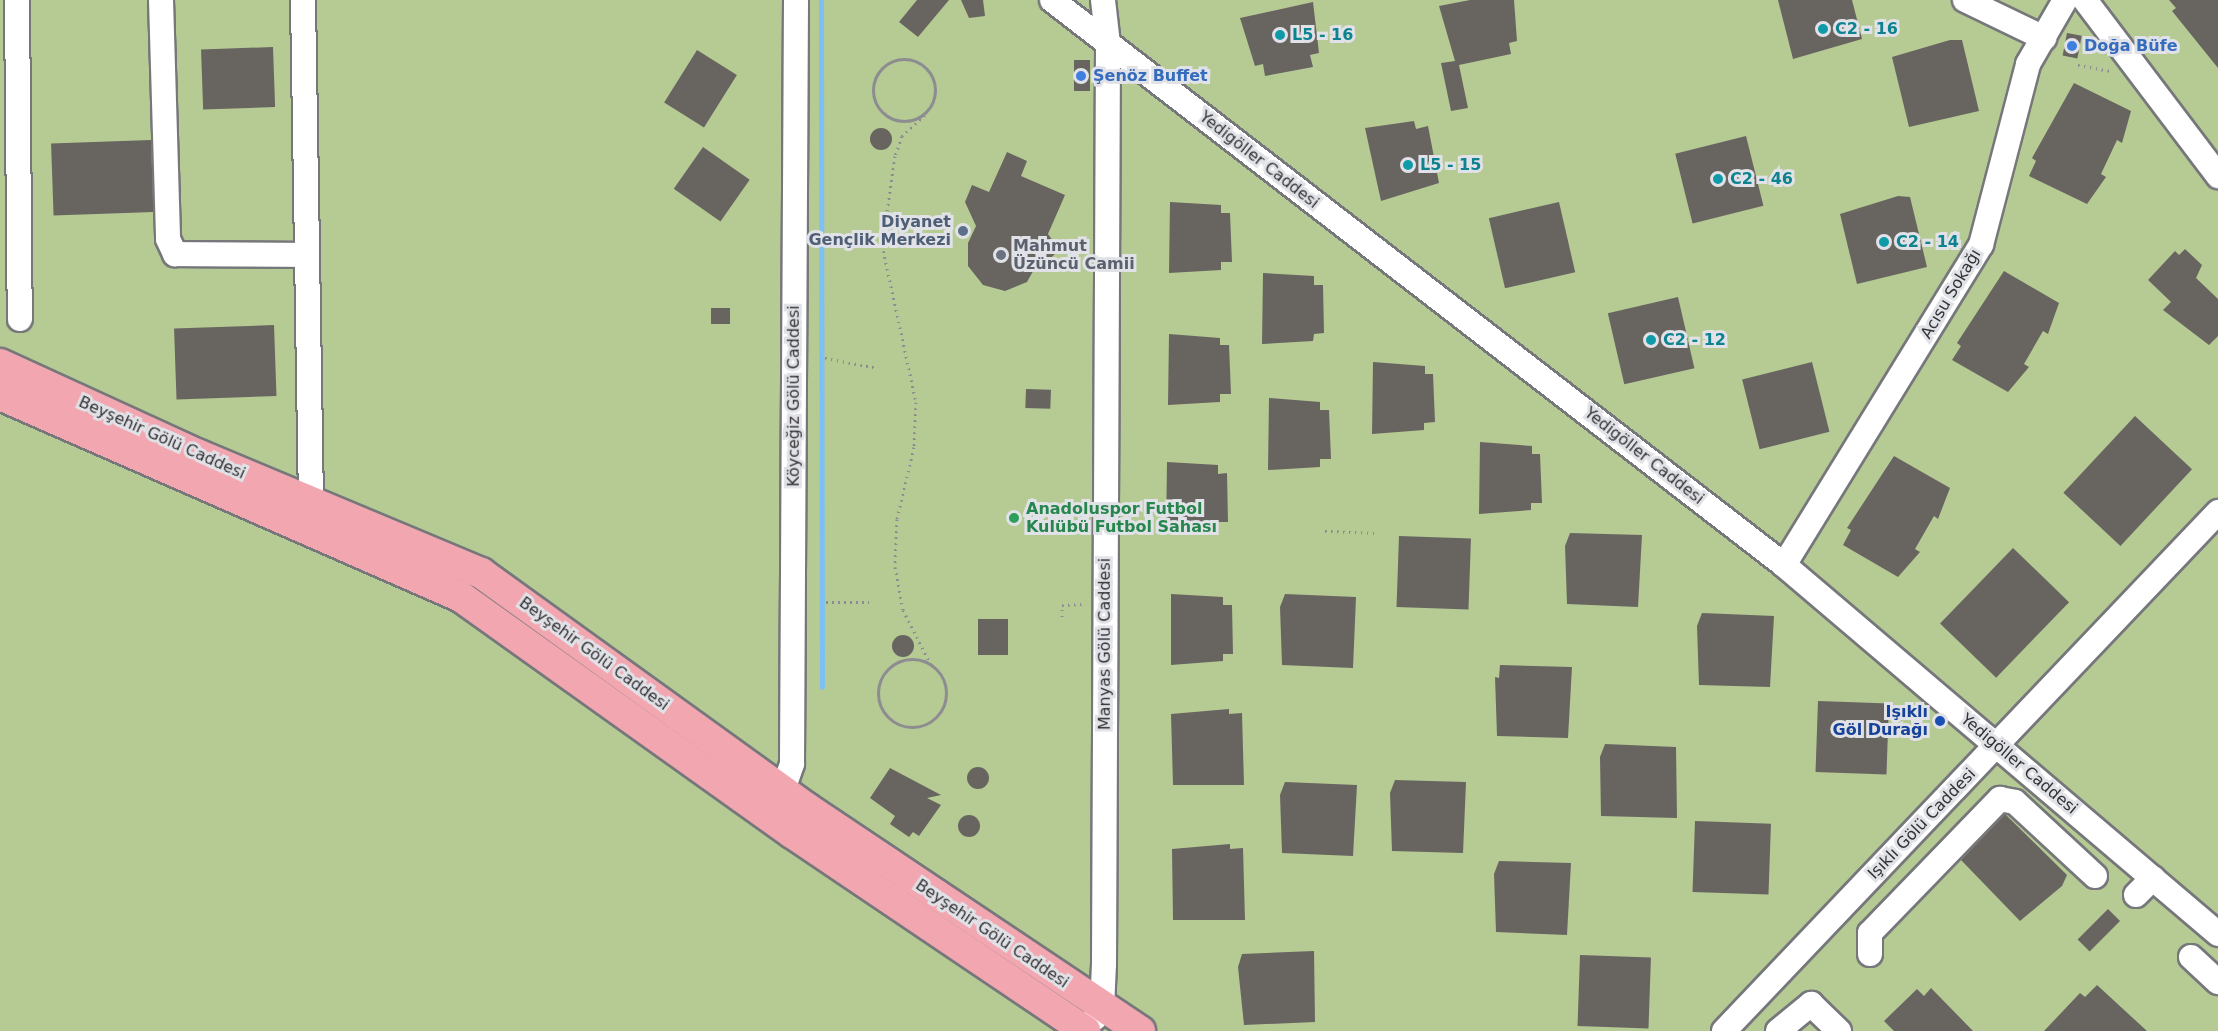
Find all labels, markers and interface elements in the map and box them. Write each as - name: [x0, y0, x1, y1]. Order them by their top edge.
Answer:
- place label: C2 - 16: [1835, 19, 1898, 39]
- marker: C2 - 16: [1816, 22, 1830, 36]
- place label: L5 - 16: [1292, 25, 1353, 45]
- marker: L5 - 16: [1273, 28, 1287, 42]
- place label: Doğa Büfe: [2084, 36, 2177, 56]
- marker: Doğa Büfe: [2065, 39, 2079, 53]
- place label: Şenöz Buffet: [1093, 66, 1208, 86]
- marker: Şenöz Buffet: [1074, 69, 1088, 83]
- street label: Yedigöller Caddesi: [1195, 107, 1323, 213]
- place label: L5 - 15: [1420, 155, 1481, 175]
- marker: L5 - 15: [1401, 158, 1415, 172]
- place label: C2 - 46: [1730, 169, 1793, 189]
- marker: C2 - 46: [1711, 172, 1725, 186]
- place label: Diyanet Gençlik Merkezi: [808, 212, 951, 250]
- marker: Diyanet Gençlik Merkezi: [956, 224, 970, 238]
- place label: C2 - 14: [1896, 232, 1959, 252]
- marker: C2 - 14: [1877, 235, 1891, 249]
- place label: Mahmut Üzüncü Camii: [1013, 236, 1135, 274]
- street label: Acısu Sokağı: [1917, 246, 1985, 342]
- marker: Mahmut Üzüncü Camii: [994, 248, 1008, 262]
- street label: Köyceğiz Gölü Caddesi: [784, 305, 804, 487]
- place label: C2 - 12: [1663, 330, 1726, 350]
- marker: C2 - 12: [1644, 333, 1658, 347]
- street label: Beyşehir Gölü Caddesi: [76, 393, 248, 483]
- street label: Yedigöller Caddesi: [1580, 403, 1708, 509]
- place label: Anadoluspor Futbol Kulübü Futbol Sahası: [1026, 499, 1217, 537]
- marker: Anadoluspor Futbol Kulübü Futbol Sahası: [1007, 511, 1021, 525]
- street label: Manyas Gölü Caddesi: [1095, 558, 1115, 730]
- street label: Beyşehir Gölü Caddesi: [515, 593, 673, 715]
- place label: Işıklı Göl Durağı: [1833, 702, 1928, 740]
- street label: Yedigöller Caddesi: [1957, 710, 2081, 818]
- marker: Işıklı Göl Durağı: [1933, 714, 1947, 728]
- street label: Işıklı Gölü Caddesi: [1864, 765, 1980, 883]
- street label: Beyşehir Gölü Caddesi: [912, 876, 1072, 992]

